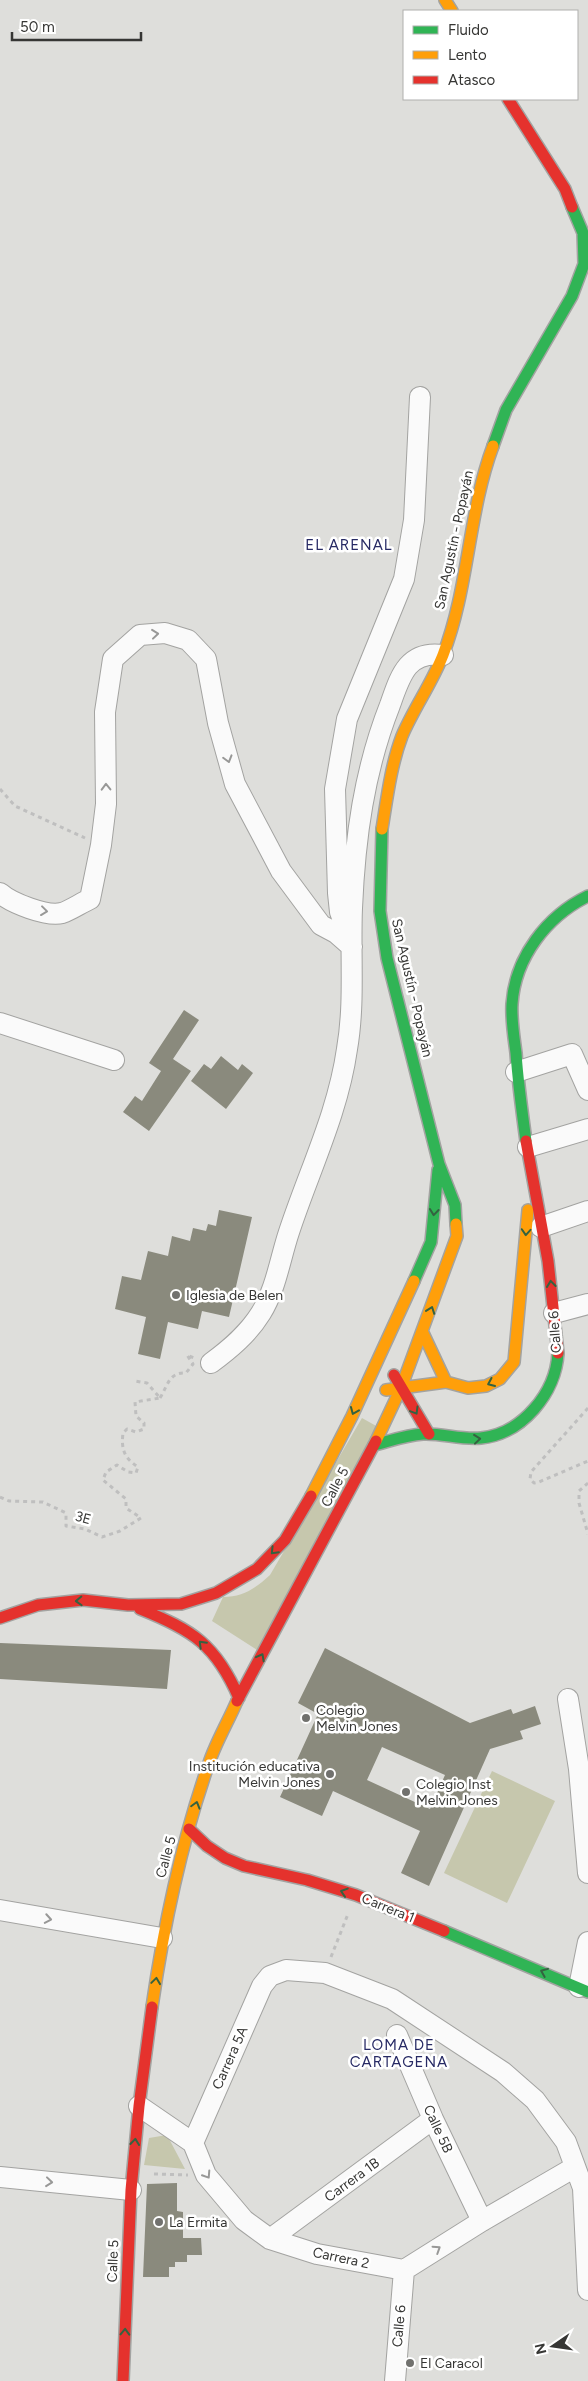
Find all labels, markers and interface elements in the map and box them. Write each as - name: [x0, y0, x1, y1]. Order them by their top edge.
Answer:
- scale bar: [12, 10, 141, 42]
- legend: [403, 10, 578, 100]
- text: 50 m: [20, 18, 55, 36]
- text: Fluido: [448, 21, 489, 39]
- text: Lento: [448, 46, 487, 64]
- text: Atasco: [448, 71, 496, 89]
- street label: San Agustín - Popayán: [431, 469, 477, 611]
- district label: EL ARENAL: [305, 536, 393, 554]
- one-way arrow: [151, 629, 159, 640]
- one-way arrow: [222, 755, 232, 763]
- one-way arrow: [101, 783, 111, 790]
- one-way arrow: [40, 905, 48, 916]
- street label: San Agustín - Popayán: [388, 917, 436, 1059]
- one-way arrow: [429, 1209, 440, 1217]
- one-way arrow: [521, 1228, 532, 1236]
- one-way arrow: [546, 1280, 557, 1288]
- place label: Iglesia de Belen: [186, 1287, 283, 1304]
- marker: Iglesia de Belen: [170, 1289, 182, 1301]
- one-way arrow: [425, 1306, 435, 1314]
- street label: Calle 6: [545, 1310, 565, 1354]
- one-way arrow: [487, 1376, 496, 1387]
- one-way arrow: [409, 1405, 419, 1414]
- one-way arrow: [350, 1406, 360, 1414]
- one-way arrow: [473, 1434, 481, 1445]
- street label: Calle 5: [318, 1464, 352, 1510]
- street label: 3E: [73, 1508, 93, 1528]
- one-way arrow: [271, 1545, 280, 1554]
- one-way arrow: [75, 1595, 83, 1606]
- one-way arrow: [199, 1641, 208, 1650]
- one-way arrow: [255, 1653, 265, 1662]
- place label: Colegio Melvin Jones: [316, 1702, 398, 1735]
- marker: Colegio Melvin Jones: [300, 1712, 312, 1724]
- place label: Institución educativa Melvin Jones: [189, 1758, 320, 1791]
- marker: Institución educativa Melvin Jones: [324, 1768, 336, 1780]
- place label: Colegio Inst Melvin Jones: [416, 1776, 498, 1809]
- marker: Colegio Inst Melvin Jones: [400, 1786, 412, 1798]
- one-way arrow: [190, 1801, 201, 1810]
- street label: Calle 5: [152, 1834, 180, 1880]
- one-way arrow: [341, 1887, 349, 1897]
- street label: Carrera 1: [359, 1890, 417, 1926]
- one-way arrow: [44, 1913, 52, 1923]
- one-way arrow: [540, 1968, 549, 1978]
- one-way arrow: [151, 1976, 161, 1985]
- street label: Carrera 5A: [209, 2023, 252, 2092]
- district label: LOMA DE CARTAGENA: [350, 2036, 448, 2071]
- street label: Calle 5B: [419, 2102, 457, 2156]
- one-way arrow: [129, 2137, 140, 2145]
- street label: Carrera 1B: [321, 2154, 383, 2206]
- one-way arrow: [201, 2170, 211, 2179]
- one-way arrow: [45, 2176, 53, 2187]
- place label: La Ermita: [169, 2214, 227, 2231]
- marker: La Ermita: [153, 2216, 165, 2228]
- street label: Calle 5: [104, 2239, 122, 2283]
- street label: Carrera 2: [311, 2244, 371, 2272]
- one-way arrow: [432, 2246, 441, 2255]
- street label: Calle 6: [389, 2304, 409, 2348]
- north arrow: [528, 2321, 578, 2371]
- one-way arrow: [120, 2328, 130, 2336]
- text: N: [531, 2342, 550, 2356]
- place label: El Caracol: [420, 2355, 483, 2372]
- marker: El Caracol: [404, 2357, 416, 2369]

